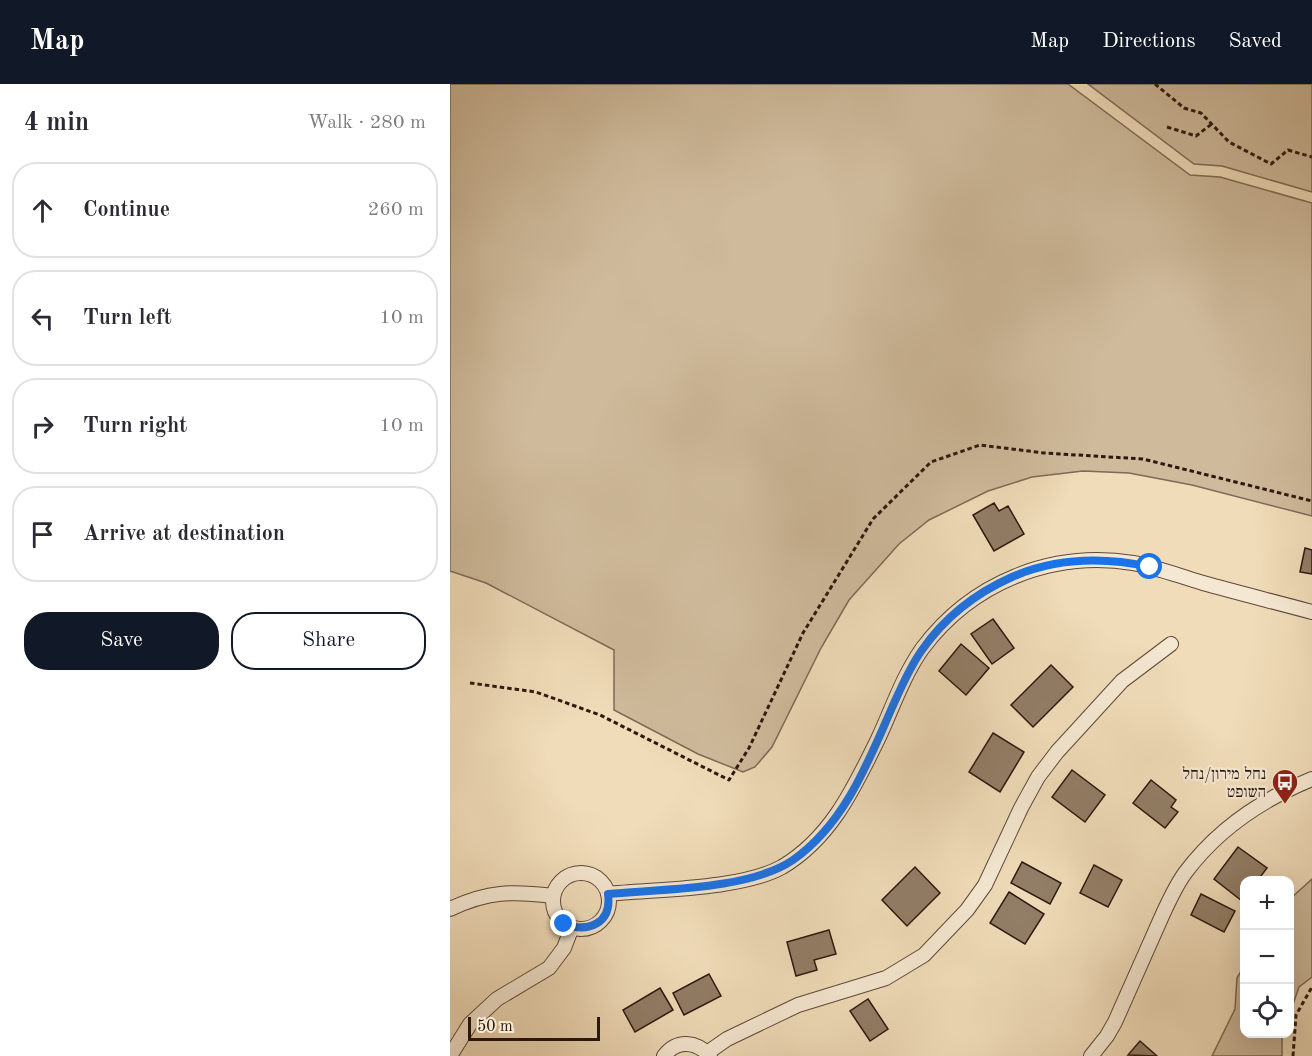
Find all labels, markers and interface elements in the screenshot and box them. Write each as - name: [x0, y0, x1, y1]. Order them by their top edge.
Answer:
- text: Map: [30, 28, 84, 56]
- text: Map: [1030, 31, 1069, 52]
- text: Directions: [1102, 31, 1196, 52]
- text: Saved: [1229, 31, 1282, 52]
- text: 4 min: [24, 110, 89, 136]
- text: Walk · 280 m: [307, 113, 426, 133]
- icon: ahead: [26, 194, 59, 227]
- text: Continue: [83, 199, 170, 221]
- text: 260 m: [368, 200, 424, 220]
- icon: left: [26, 302, 59, 335]
- text: Turn left: [83, 307, 172, 329]
- text: 10 m: [379, 308, 424, 328]
- icon: right: [26, 410, 59, 443]
- text: Turn right: [83, 415, 187, 437]
- text: 10 m: [379, 416, 424, 436]
- icon: arrive: [26, 518, 59, 551]
- text: Arrive at destination: [83, 523, 285, 545]
- route start: [1136, 553, 1162, 579]
- button: Save: [24, 612, 219, 670]
- button: Share: [231, 612, 426, 670]
- place label: נחל מירון/נחל השופט: [1182, 765, 1266, 801]
- bus stop icon: נחל מירון/נחל השופט: [1270, 767, 1300, 805]
- map controls: [1240, 876, 1294, 1038]
- button: +: [1240, 876, 1294, 930]
- route end: [550, 910, 576, 936]
- button: −: [1240, 930, 1294, 984]
- button: locate: [1240, 984, 1294, 1038]
- scale bar: [468, 1014, 600, 1042]
- text: 50 m: [477, 1019, 513, 1035]

